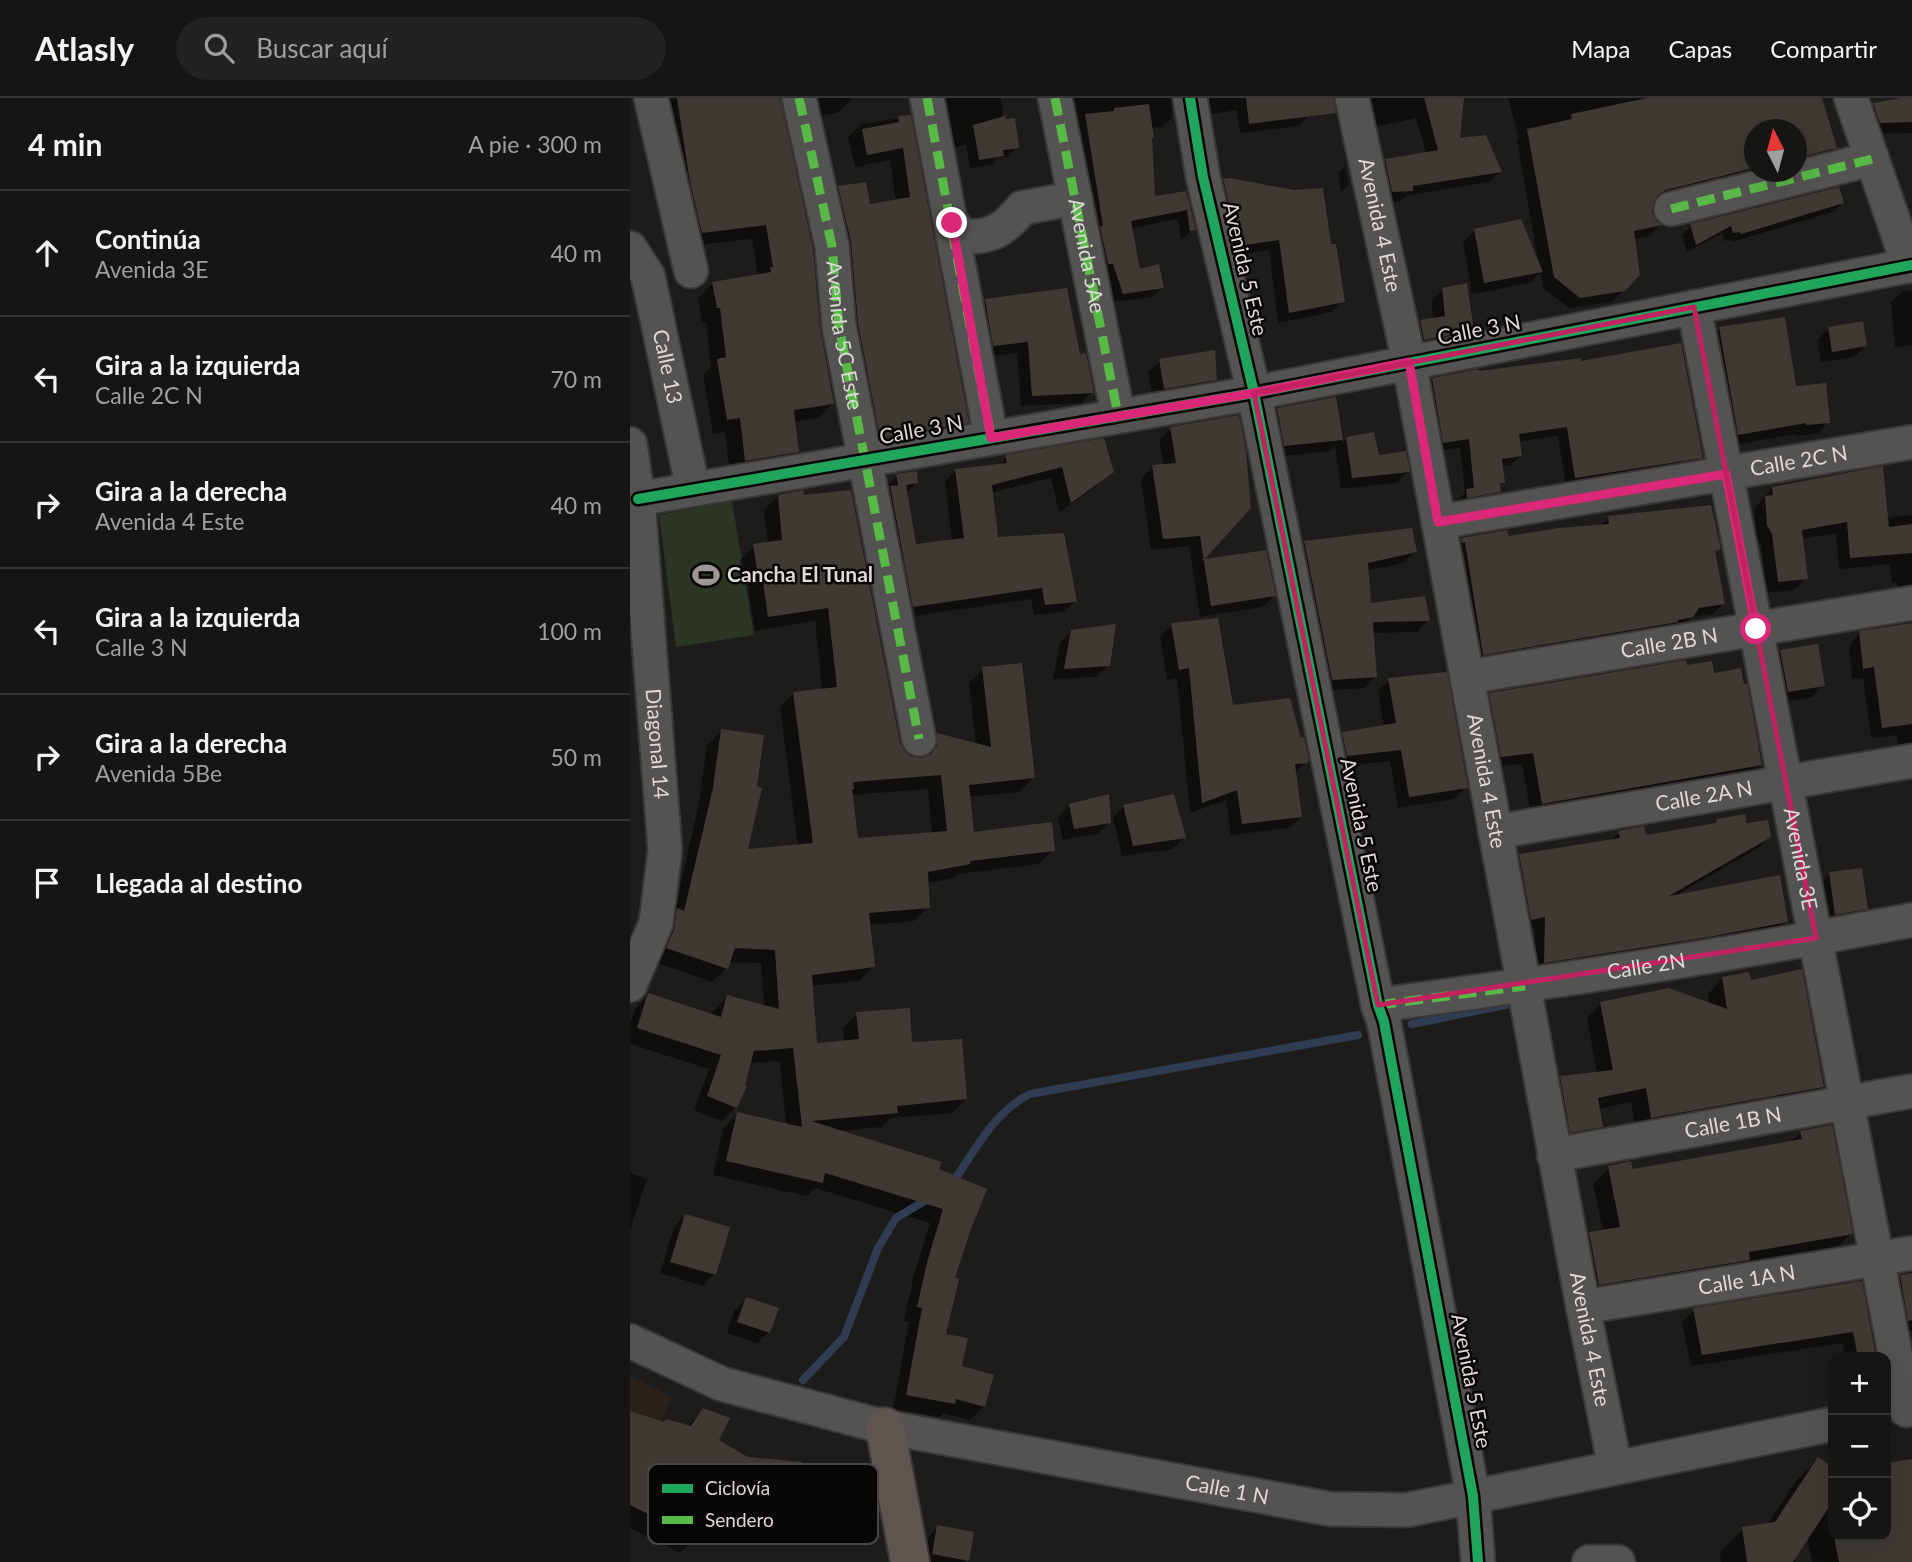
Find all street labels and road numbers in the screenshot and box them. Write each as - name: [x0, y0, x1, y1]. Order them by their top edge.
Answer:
- street label: Avenida 4 Este: [1354, 155, 1408, 294]
- street label: Avenida 5Ae: [1064, 196, 1111, 315]
- street label: Avenida 5 Este: [1219, 199, 1274, 338]
- street label: Avenida 5C Este: [822, 260, 869, 412]
- street label: Calle 3 N: [1435, 308, 1523, 349]
- street label: Calle 13: [649, 327, 689, 406]
- street label: Calle 3 N: [877, 409, 964, 448]
- street label: Calle 2C N: [1748, 439, 1849, 480]
- street label: Calle 2B N: [1619, 622, 1719, 662]
- street label: Diagonal 14: [642, 687, 675, 800]
- street label: Avenida 4 Este: [1463, 711, 1512, 850]
- street label: Avenida 5 Este: [1336, 755, 1389, 894]
- street label: Calle 2A N: [1653, 774, 1754, 815]
- street label: Avenida 3E: [1779, 805, 1824, 912]
- street label: Calle 2N: [1605, 946, 1687, 984]
- street label: Calle 1B N: [1682, 1101, 1783, 1142]
- street label: Calle 1A N: [1696, 1258, 1797, 1299]
- street label: Avenida 4 Este: [1566, 1270, 1617, 1409]
- street label: Avenida 5 Este: [1447, 1311, 1498, 1450]
- street label: Calle 1 N: [1184, 1469, 1271, 1509]

